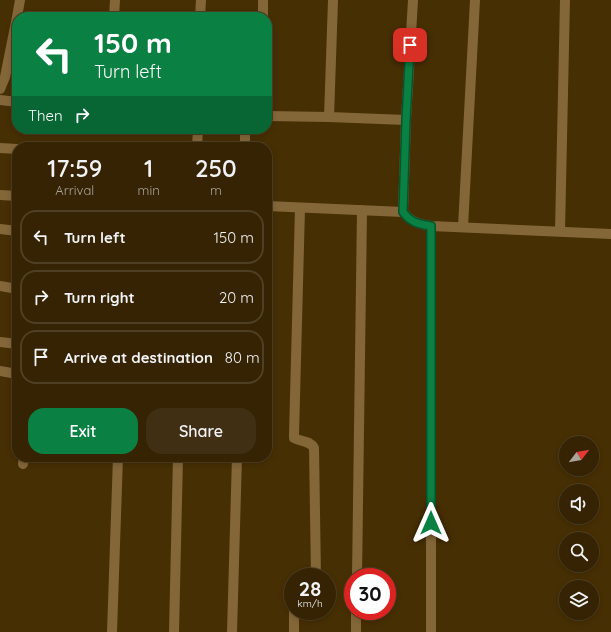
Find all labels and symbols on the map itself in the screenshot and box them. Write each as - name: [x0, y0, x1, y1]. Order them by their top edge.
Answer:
- pin: [393, 28, 427, 62]
- north arrow: [559, 436, 599, 476]
- position arrow: [410, 502, 452, 544]
- speed limit sign: 30: [344, 568, 396, 620]

